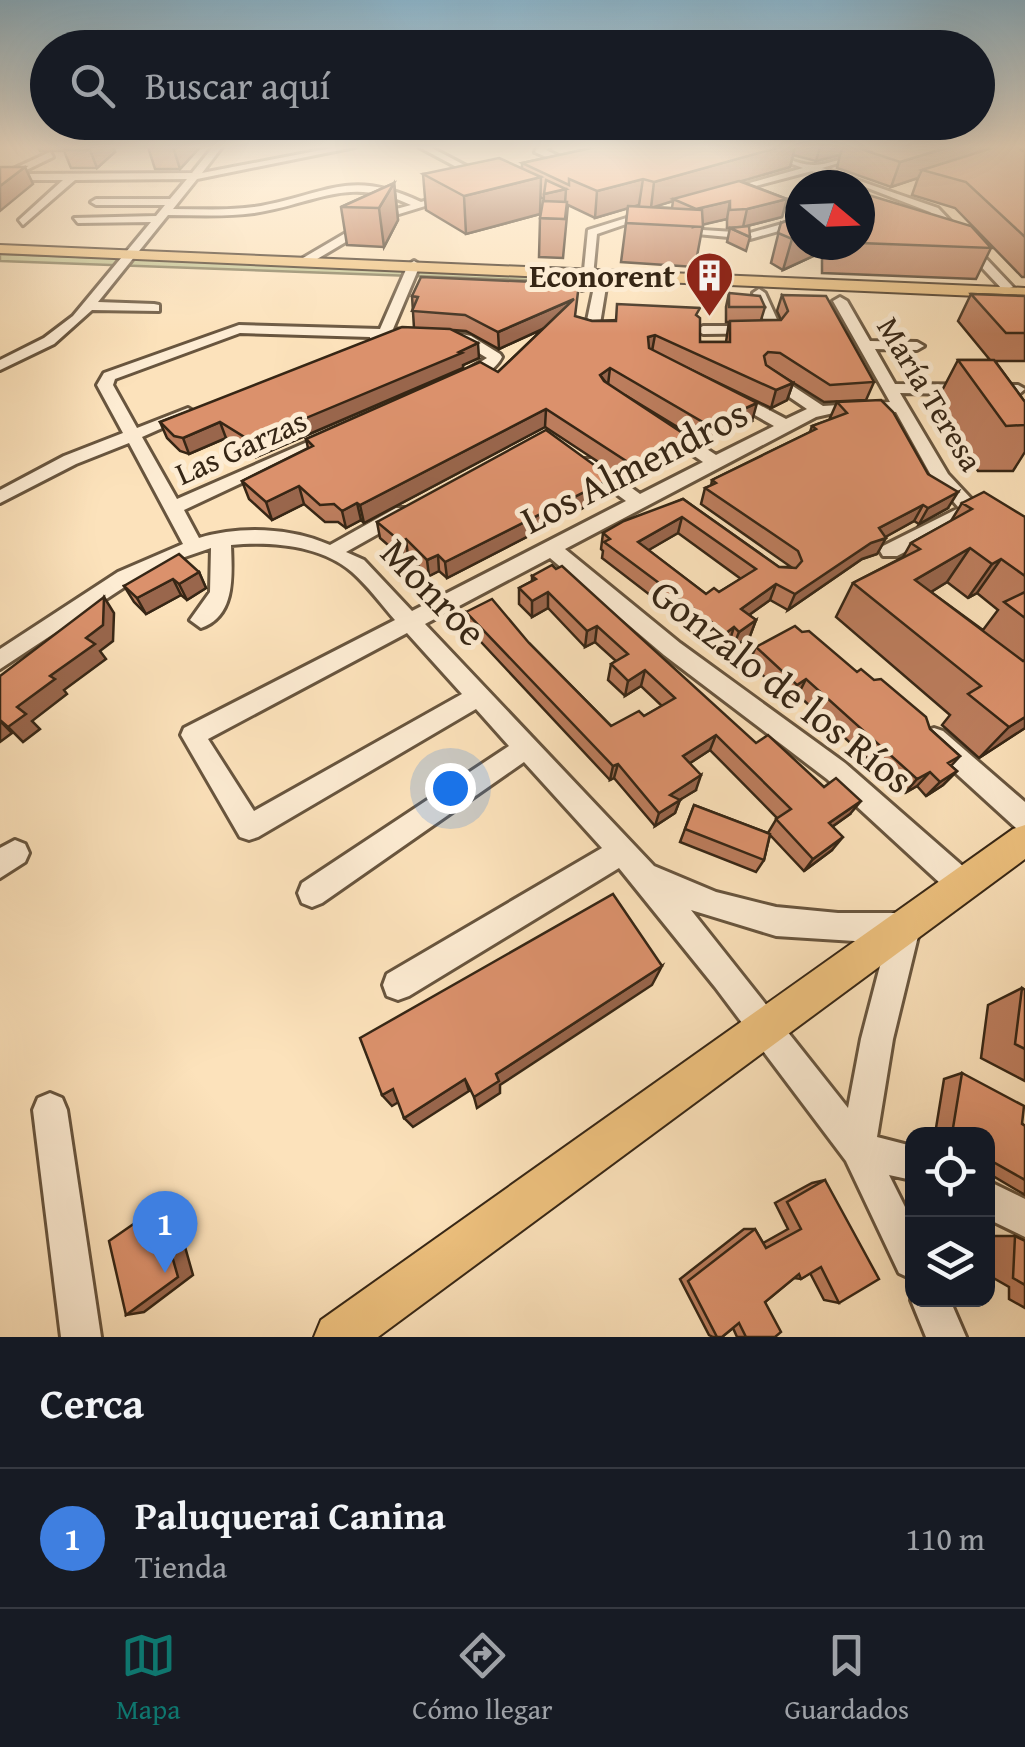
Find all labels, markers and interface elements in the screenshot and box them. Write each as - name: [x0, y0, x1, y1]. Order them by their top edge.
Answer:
- search box: [30, 30, 995, 140]
- text: Buscar aquí: [145, 57, 330, 113]
- icon: search: [65, 58, 120, 113]
- north arrow: [785, 170, 875, 260]
- building icon: Econorent: [684, 250, 736, 318]
- place label: Econorent: [529, 252, 675, 299]
- street label: María Teresa: [866, 308, 995, 480]
- street label: Los Almendros: [510, 383, 757, 548]
- street label: Las Garzas: [168, 397, 314, 496]
- street label: Monroe: [368, 524, 501, 659]
- street label: Gonzalo de los Ríos: [638, 564, 926, 807]
- your location: [425, 763, 476, 814]
- map controls: [905, 1127, 995, 1307]
- button: locate: [905, 1127, 995, 1217]
- pin: 1: [132, 1190, 198, 1273]
- button: layers: [905, 1217, 995, 1307]
- text: Cerca: [40, 1372, 144, 1433]
- text: Paluquerai Canina: [135, 1487, 446, 1543]
- text: 1: [64, 1515, 81, 1562]
- text: 110 m: [906, 1515, 985, 1562]
- text: Tienda: [135, 1543, 227, 1590]
- tab: Mapa: [116, 1628, 180, 1729]
- tab: Cómo llegar: [412, 1628, 553, 1729]
- tab: Guardados: [784, 1628, 909, 1729]

